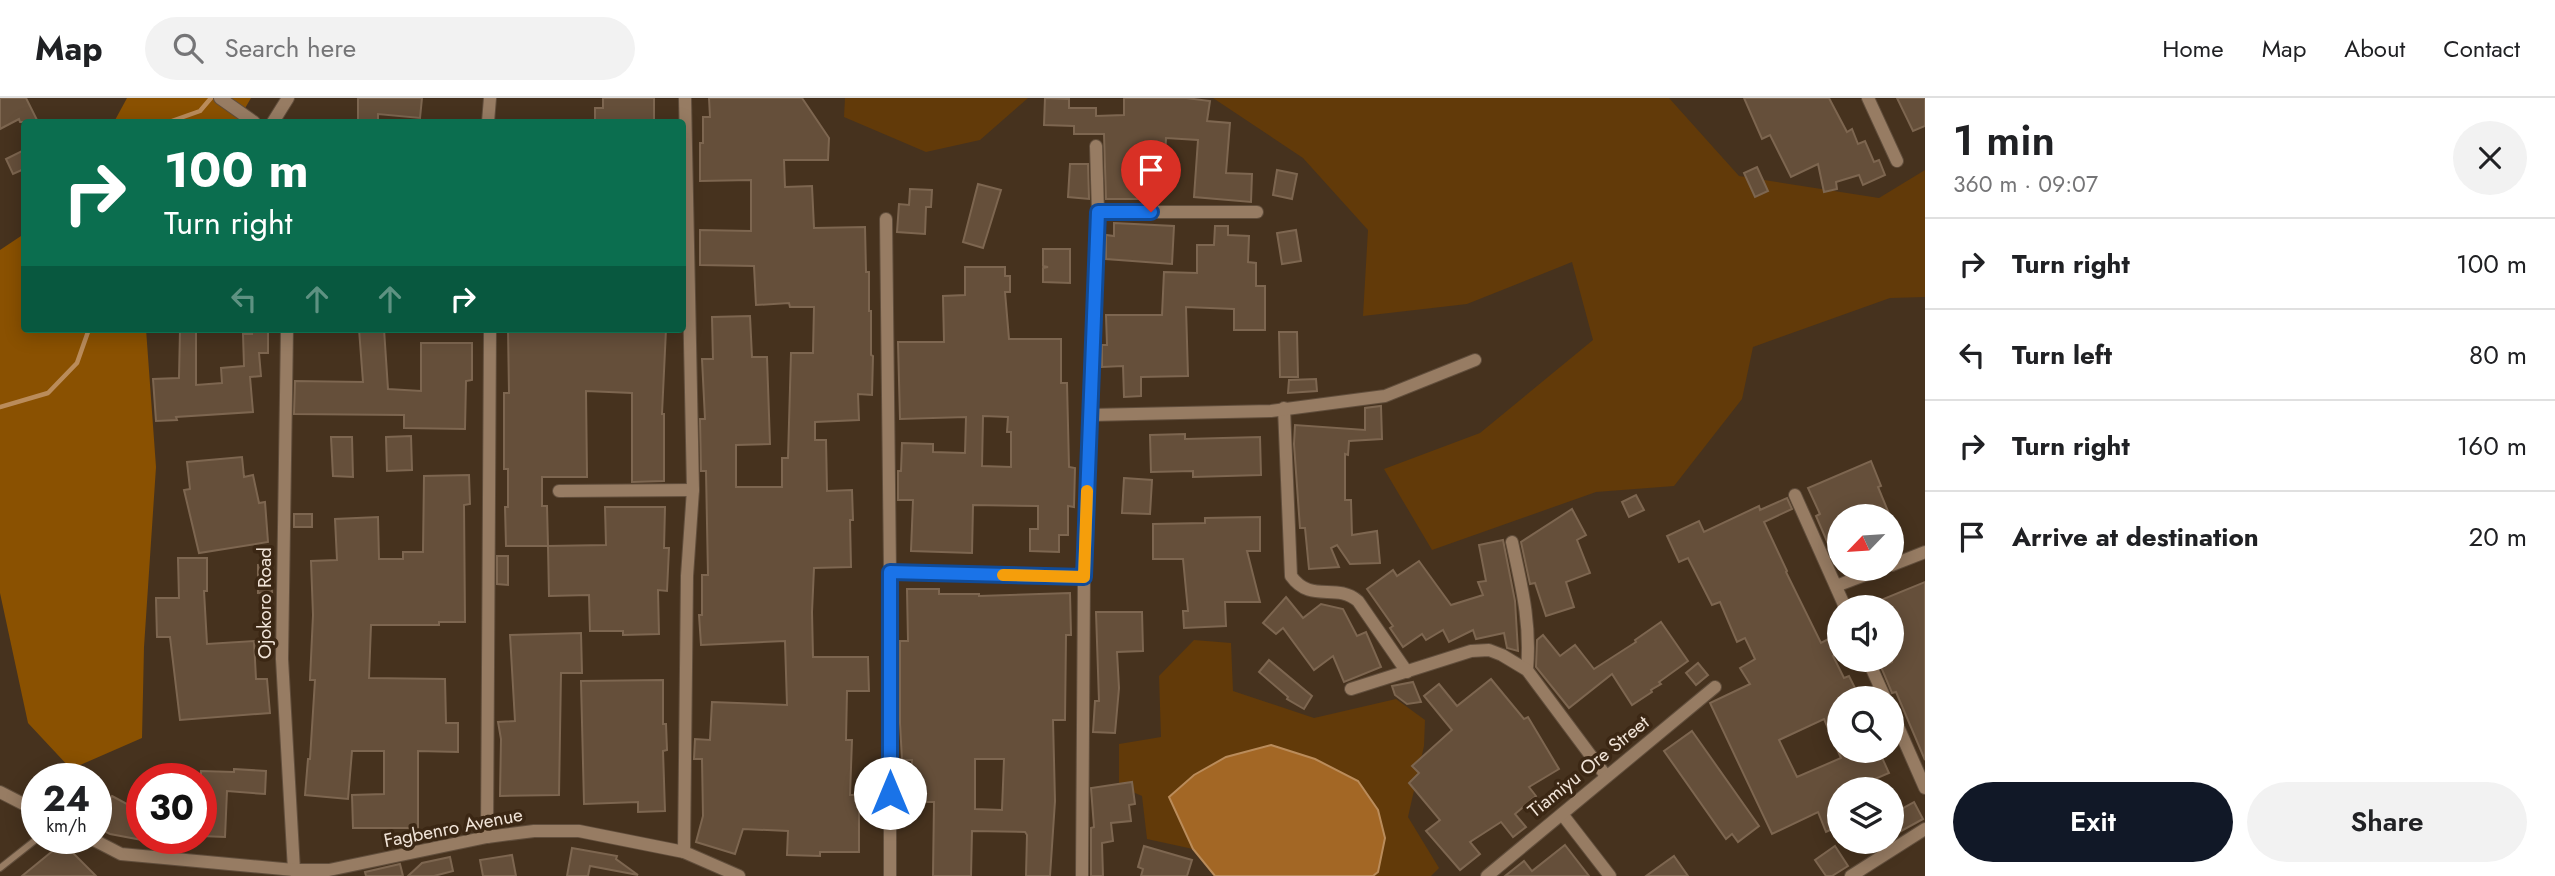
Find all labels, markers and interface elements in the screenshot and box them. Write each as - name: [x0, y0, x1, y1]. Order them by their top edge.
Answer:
- search box: [145, 17, 635, 80]
- text: Map: [35, 25, 103, 72]
- icon: search: [169, 29, 207, 67]
- text: Search here: [225, 29, 356, 67]
- text: Home: [2162, 31, 2224, 66]
- text: Map: [2262, 31, 2306, 66]
- text: About: [2344, 31, 2405, 66]
- text: Contact: [2443, 31, 2520, 66]
- text: 1 min: [1953, 110, 2055, 171]
- button: close: [2453, 121, 2527, 195]
- text: 100 m: [164, 135, 309, 205]
- pin: [1121, 140, 1181, 212]
- icon: right: [49, 147, 140, 238]
- icon: arrive: [1132, 151, 1170, 189]
- text: 360 m · 09:07: [1953, 167, 2098, 201]
- text: Turn right: [164, 200, 293, 246]
- icon: right: [1953, 245, 1991, 283]
- text: Turn right: [2012, 245, 2130, 283]
- text: 100 m: [2456, 245, 2527, 283]
- icon: left: [225, 280, 263, 318]
- icon: ahead: [298, 280, 336, 318]
- icon: ahead: [371, 280, 409, 318]
- icon: right: [444, 280, 482, 318]
- icon: left: [1953, 336, 1991, 374]
- text: Turn left: [2012, 336, 2112, 374]
- text: 80 m: [2469, 336, 2527, 374]
- icon: right: [1953, 427, 1991, 465]
- text: Turn right: [2012, 427, 2130, 465]
- text: 160 m: [2457, 427, 2527, 465]
- north arrow: [1827, 504, 1904, 581]
- map controls: [1827, 504, 1904, 854]
- icon: arrive: [1953, 518, 1991, 556]
- text: Arrive at destination: [2012, 518, 2259, 556]
- text: 20 m: [2469, 518, 2527, 556]
- street label: Ojokoro Road: [251, 547, 278, 659]
- button: sound: [1827, 595, 1904, 672]
- button: search: [1827, 686, 1904, 763]
- street label: Tiamiyu Ore Street: [1522, 709, 1655, 824]
- position arrow: [853, 756, 927, 830]
- speed limit sign: 30: [126, 763, 217, 854]
- text: 24: [43, 774, 90, 824]
- button: layers: [1827, 777, 1904, 854]
- button: Exit: [1953, 782, 2233, 862]
- button: Share: [2247, 782, 2527, 862]
- street label: Fagbenro Avenue: [381, 801, 525, 854]
- text: km/h: [46, 813, 87, 839]

